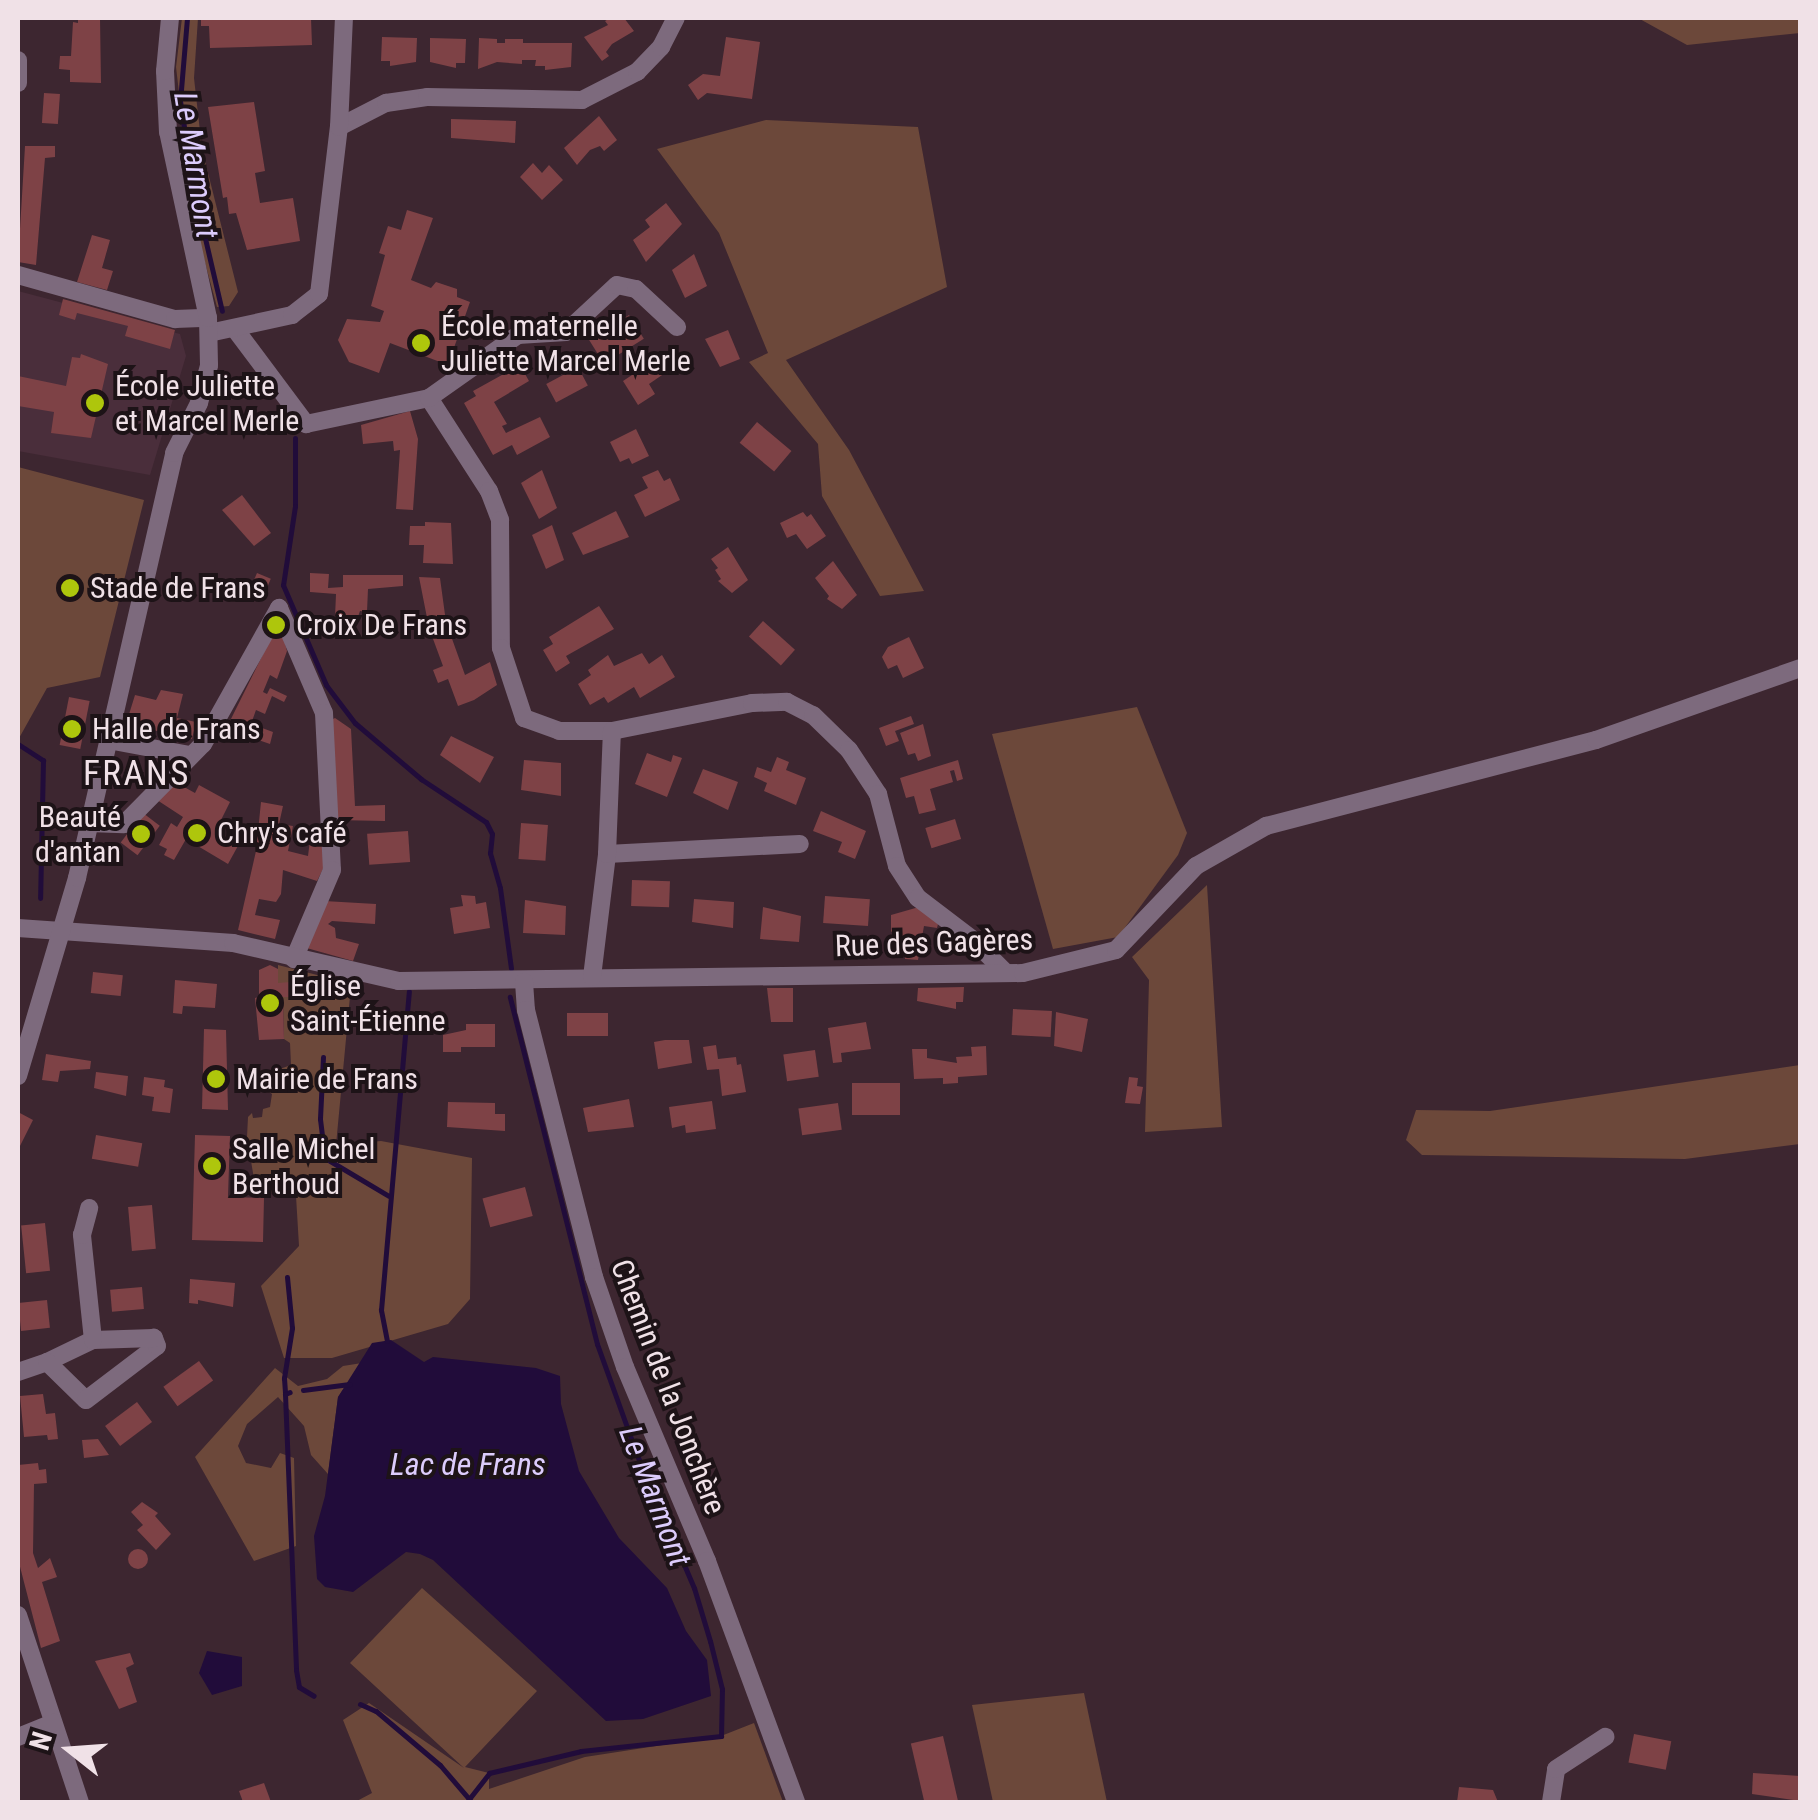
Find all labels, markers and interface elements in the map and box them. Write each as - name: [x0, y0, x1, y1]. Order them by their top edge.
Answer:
- water label: Le Marmont: [165, 89, 227, 241]
- place label: École maternelle Juliette Marcel Merle: [441, 308, 691, 378]
- marker: École maternelle Juliette Marcel Merle: [410, 332, 432, 354]
- place label: École Juliette et Marcel Merle: [115, 368, 299, 438]
- marker: École Juliette et Marcel Merle: [84, 392, 106, 414]
- place label: Stade de Frans: [90, 570, 266, 606]
- marker: Stade de Frans: [59, 577, 81, 599]
- place label: Croix De Frans: [296, 607, 467, 643]
- marker: Croix De Frans: [265, 614, 287, 636]
- place label: Halle de Frans: [92, 711, 261, 747]
- marker: Halle de Frans: [61, 718, 83, 740]
- district label: FRANS: [83, 753, 191, 795]
- place label: Beauté d'antan: [35, 799, 121, 870]
- place label: Chry's café: [217, 815, 347, 851]
- marker: Chry's café: [186, 822, 208, 844]
- marker: Beauté d'antan: [130, 823, 152, 845]
- street label: Rue des Gagères: [834, 922, 1034, 964]
- place label: Église Saint-Étienne: [290, 968, 446, 1038]
- marker: Église Saint-Étienne: [259, 992, 281, 1014]
- place label: Mairie de Frans: [236, 1061, 418, 1097]
- marker: Mairie de Frans: [205, 1068, 227, 1090]
- place label: Salle Michel Berthoud: [232, 1131, 375, 1202]
- marker: Salle Michel Berthoud: [201, 1155, 223, 1177]
- street label: Chemin de la Jonchère: [603, 1255, 733, 1519]
- water label: Le Marmont: [611, 1420, 699, 1572]
- water label: Lac de Frans: [390, 1445, 546, 1483]
- north arrow: [20, 1700, 120, 1800]
- text: N: [23, 1728, 59, 1754]

